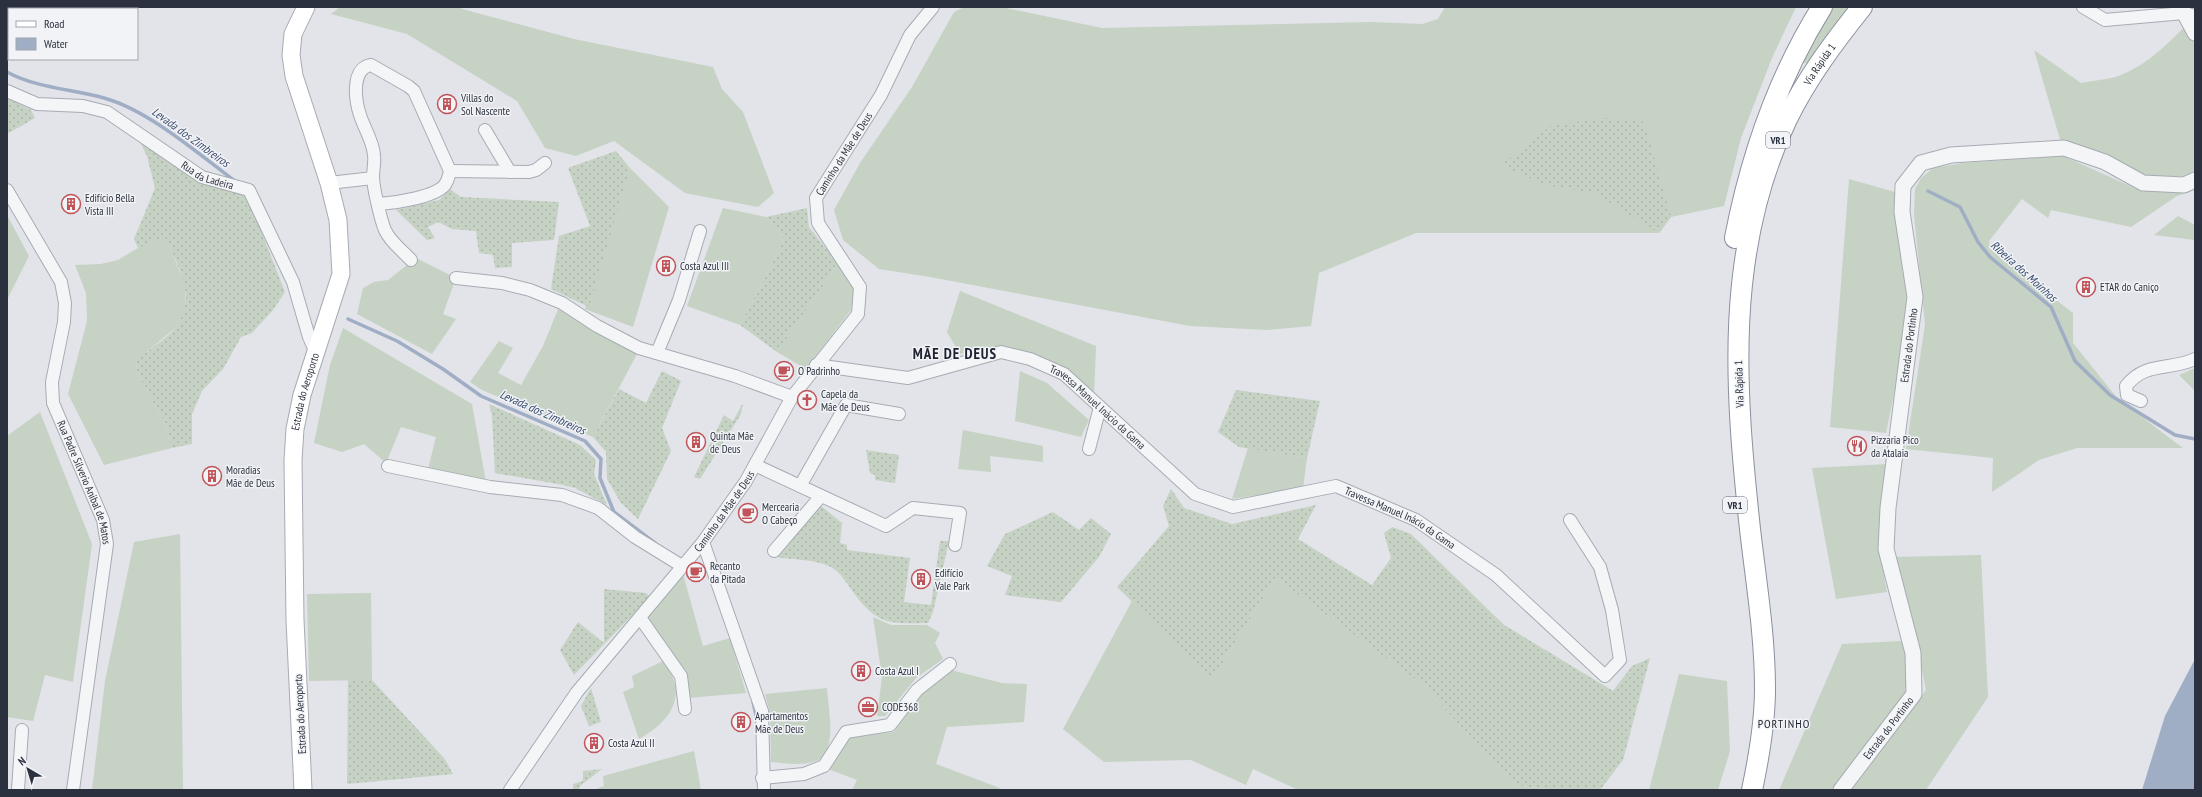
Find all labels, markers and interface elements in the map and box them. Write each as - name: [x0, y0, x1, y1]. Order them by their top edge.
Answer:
- legend: [8, 8, 138, 60]
- text: Road: [44, 16, 64, 31]
- text: Water: [44, 36, 69, 51]
- street label: Via Rápida 1: [1800, 40, 1839, 89]
- place label: Villas do Sol Nascente: [460, 91, 510, 118]
- building icon: Villas do Sol Nascente: [436, 93, 458, 115]
- water label: Levada dos Zimbreiros: [149, 104, 234, 171]
- street label: Caminho da Mãe de Deus: [812, 109, 876, 198]
- road number: VR1: [1766, 132, 1790, 148]
- street label: Rua da Ladeira: [178, 158, 235, 192]
- place label: Edifício Bella Vista III: [84, 191, 135, 218]
- building icon: Edifício Bella Vista III: [60, 193, 82, 215]
- water label: Ribeira dos Moinhos: [1988, 237, 2062, 306]
- building icon: Costa Azul III: [655, 255, 677, 277]
- place label: Costa Azul III: [680, 259, 729, 273]
- building icon: ETAR do Caniço: [2075, 276, 2097, 298]
- place label: ETAR do Caniço: [2100, 280, 2159, 294]
- street label: Estrada do Portinho: [1897, 307, 1921, 383]
- district label: MÃE DE DEUS: [913, 344, 997, 363]
- street label: Estrada do Aeroporto: [288, 351, 322, 432]
- cafe icon: O Padrinho: [773, 360, 795, 382]
- street label: Via Rápida 1: [1731, 360, 1747, 409]
- street label: Travessa Manuel Inácio da Gama: [1047, 362, 1148, 452]
- place label: O Padrinho: [798, 364, 840, 378]
- water label: Levada dos Zimbreiros: [498, 386, 590, 438]
- place label: Capela da Mãe de Deus: [821, 387, 870, 414]
- church icon: Capela da Mãe de Deus: [796, 389, 818, 411]
- street label: Rua Padre Silverio Anibal de Matos: [54, 418, 114, 546]
- place label: Quinta Mãe de Deus: [710, 429, 754, 456]
- building icon: Quinta Mãe de Deus: [685, 431, 707, 453]
- place label: Pizzaria Pico da Atalaia: [1871, 433, 1919, 460]
- restaurant icon: Pizzaria Pico da Atalaia: [1846, 435, 1868, 457]
- place label: Moradias Mãe de Deus: [226, 463, 275, 490]
- building icon: Moradias Mãe de Deus: [201, 465, 223, 487]
- street label: Caminho da Mãe de Deus: [691, 468, 757, 555]
- street label: Travessa Manuel Inácio da Gama: [1342, 483, 1458, 552]
- road number: VR1: [1723, 497, 1747, 513]
- place label: Mercearia O Cabeço: [762, 500, 799, 527]
- cafe icon: Mercearia O Cabeço: [737, 502, 759, 524]
- place label: Recanto da Pitada: [710, 559, 745, 586]
- cafe icon: Recanto da Pitada: [685, 561, 707, 583]
- place label: Edifício Vale Park: [934, 566, 971, 593]
- building icon: Edifício Vale Park: [910, 568, 932, 590]
- building icon: Costa Azul I: [850, 660, 872, 682]
- place label: Costa Azul I: [875, 664, 919, 678]
- street label: Estrada do Aeroporto: [291, 674, 309, 754]
- street label: Estrada do Portinho: [1860, 694, 1917, 762]
- office icon: CODE368: [857, 696, 879, 718]
- place label: CODE368: [882, 700, 918, 714]
- place label: Apartamentos Mãe de Deus: [755, 709, 808, 736]
- building icon: Apartamentos Mãe de Deus: [730, 711, 752, 733]
- district label: PORTINHO: [1758, 716, 1810, 731]
- building icon: Costa Azul II: [583, 732, 605, 754]
- place label: Costa Azul II: [608, 736, 654, 750]
- north arrow: [8, 749, 48, 789]
- text: N: [15, 754, 29, 768]

